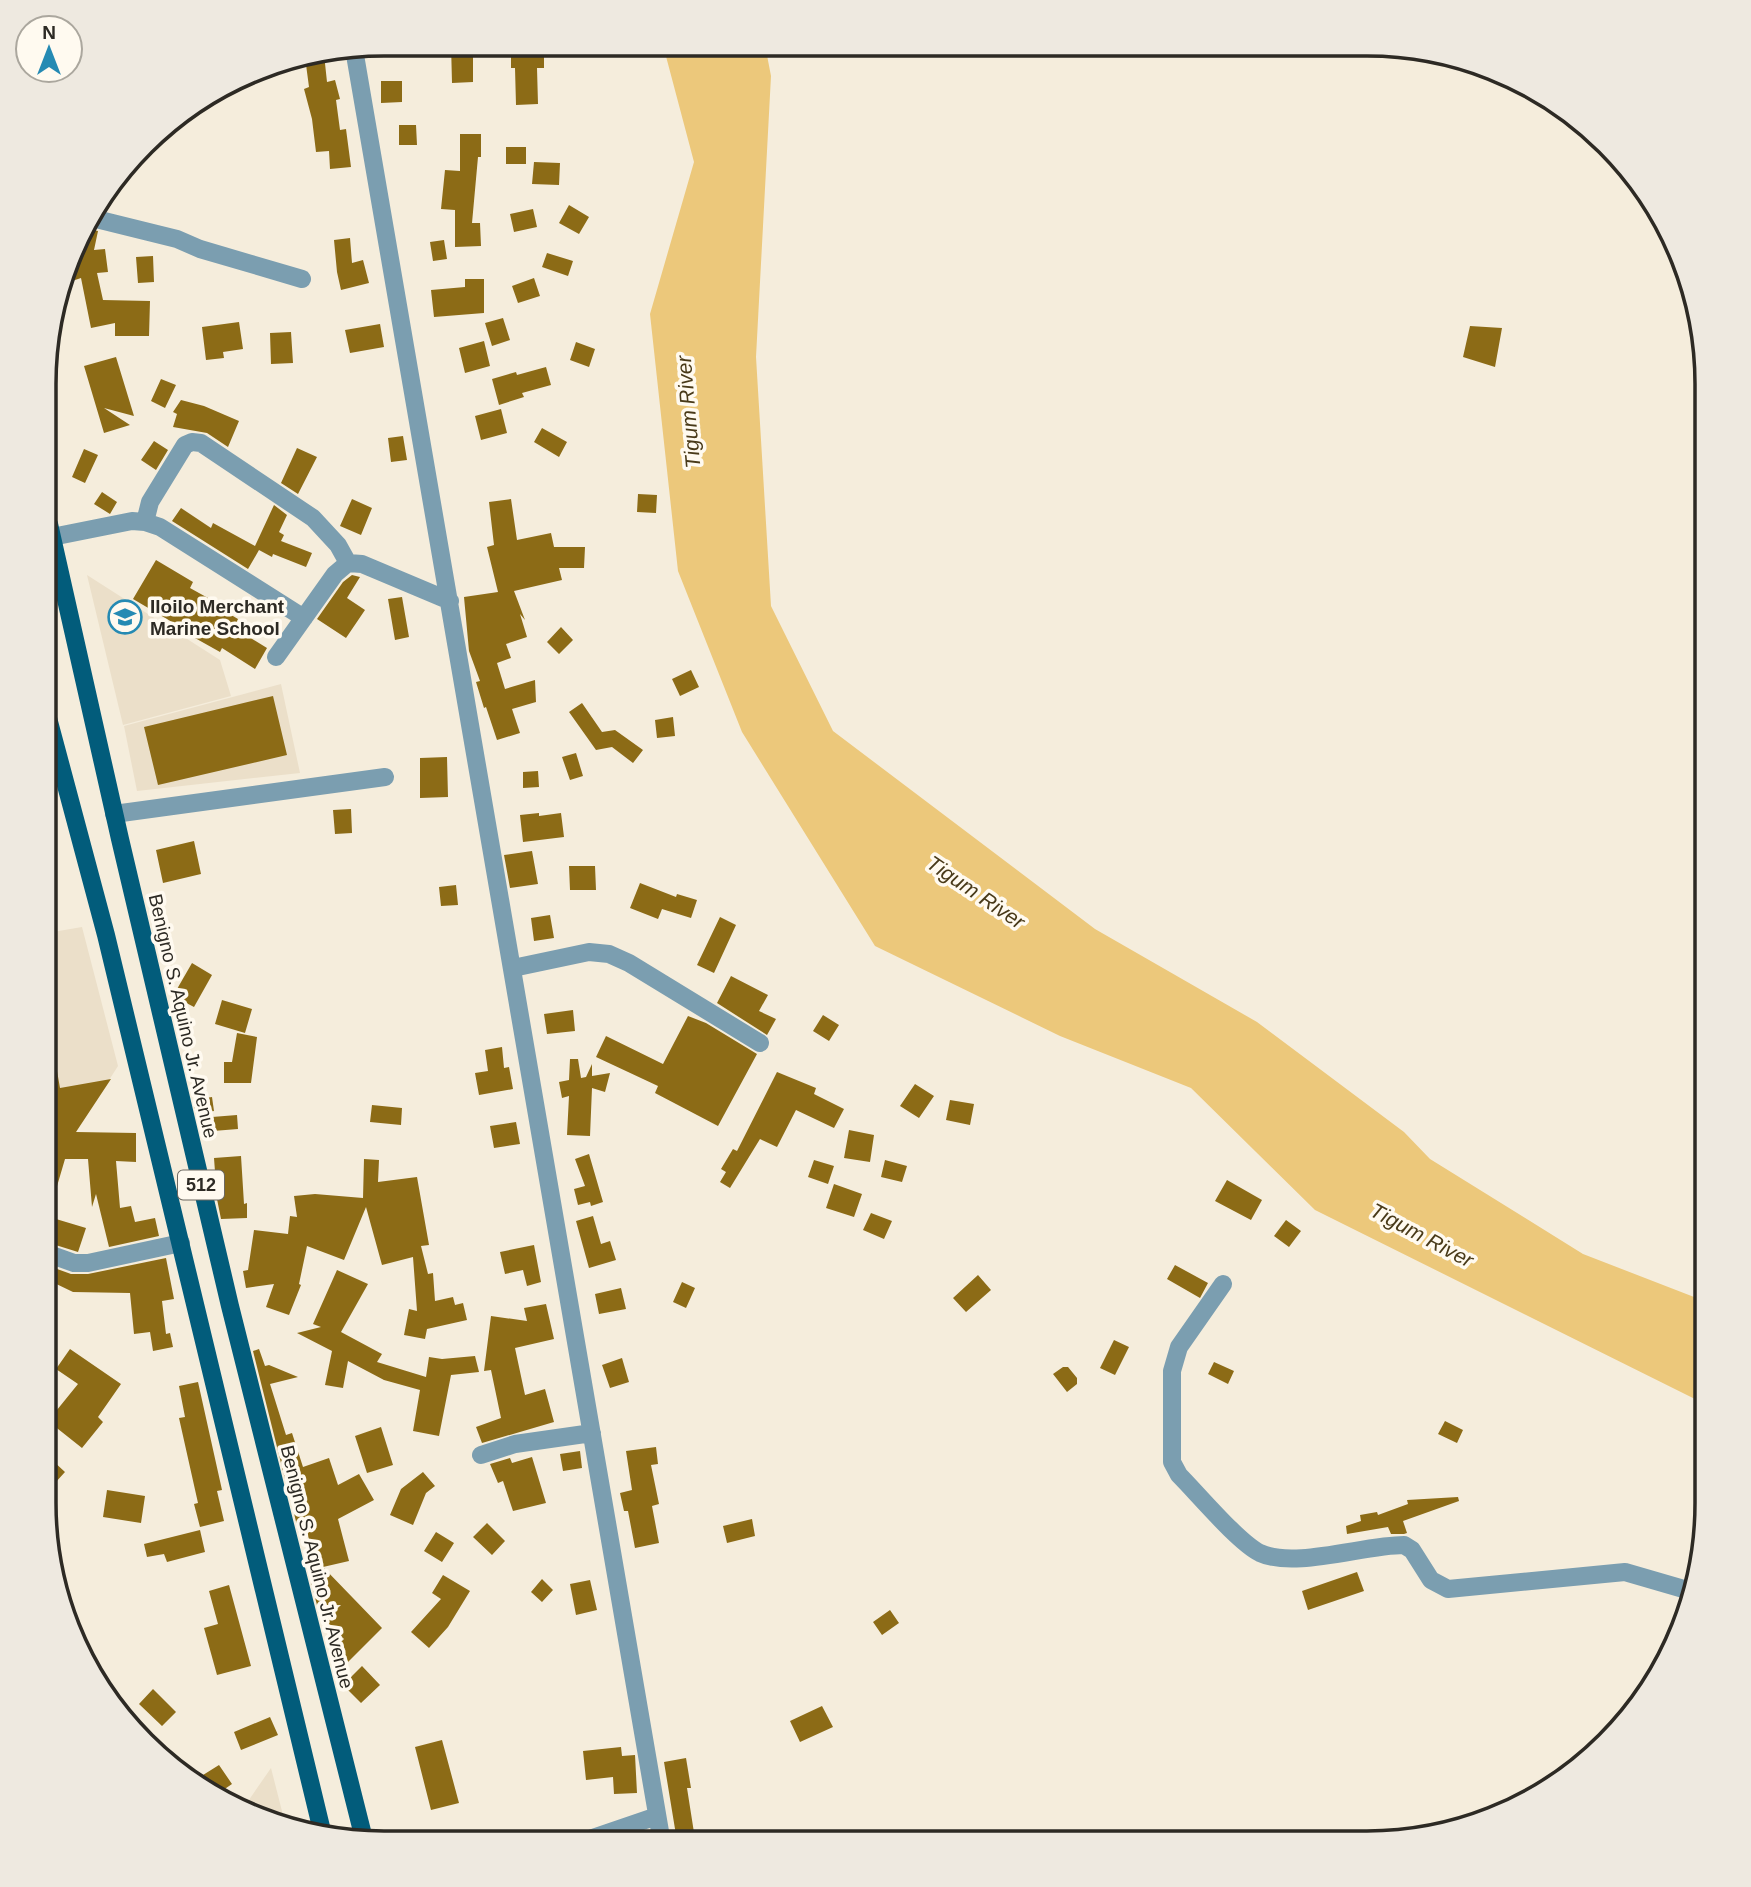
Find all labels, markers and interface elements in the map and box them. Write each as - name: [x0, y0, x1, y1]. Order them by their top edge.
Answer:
- north arrow: [14, 14, 84, 84]
- text: N: [42, 22, 56, 43]
- water label: Tigum River: [672, 354, 704, 469]
- place label: Iloilo Merchant Marine School: [150, 596, 285, 639]
- school or university icon: Iloilo Merchant Marine School: [106, 598, 144, 636]
- water label: Tigum River: [923, 851, 1030, 934]
- street label: Benigno S. Aquino Jr. Avenue: [145, 892, 221, 1140]
- road number: 512: [178, 1170, 224, 1200]
- water label: Tigum River: [1367, 1198, 1478, 1272]
- street label: Benigno S. Aquino Jr. Avenue: [277, 1443, 357, 1691]

